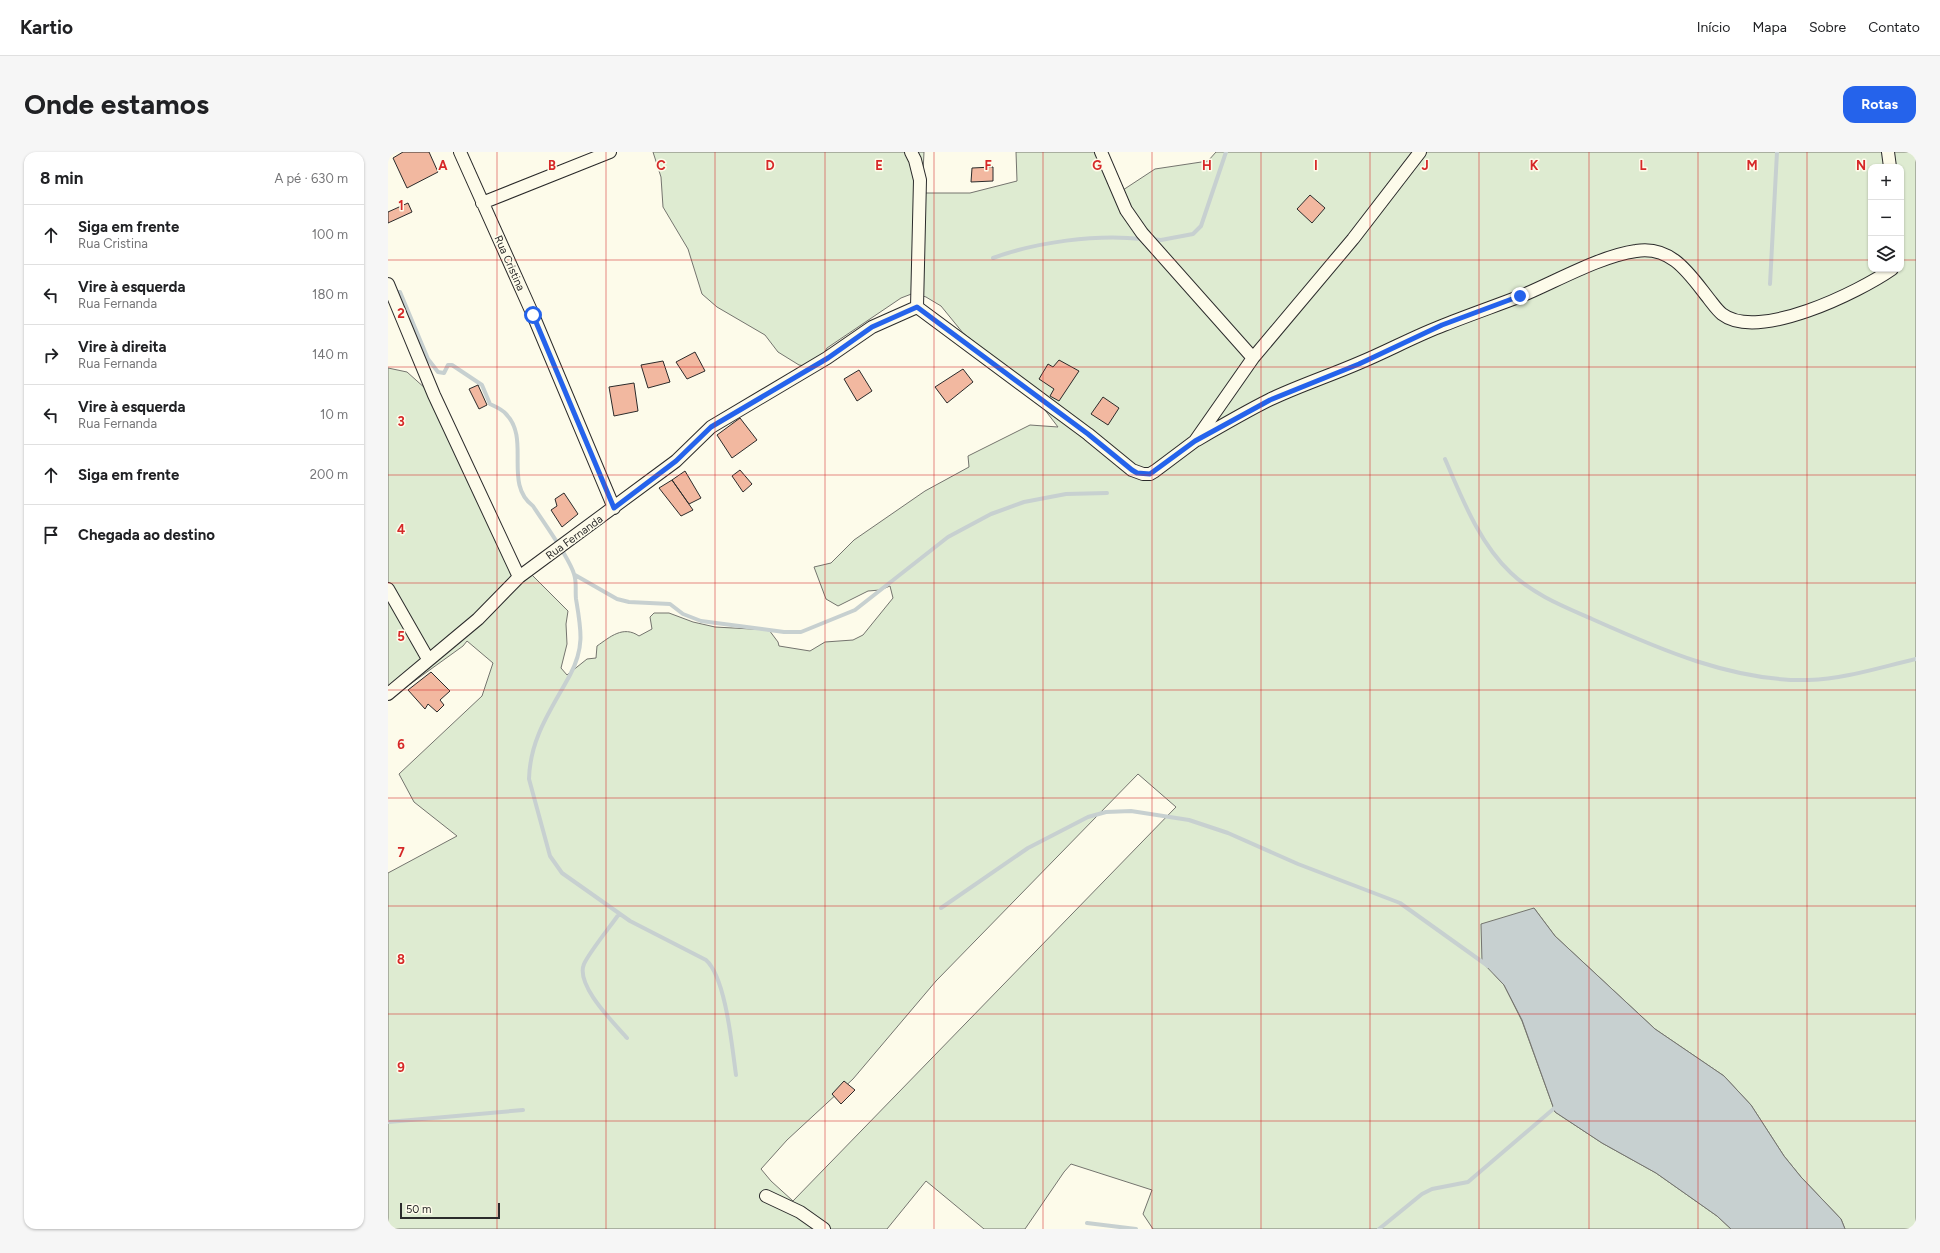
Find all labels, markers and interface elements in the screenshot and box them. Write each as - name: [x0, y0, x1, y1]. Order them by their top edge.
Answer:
- text: Kartio: [20, 16, 73, 39]
- text: Início: [1697, 19, 1730, 36]
- text: Mapa: [1752, 19, 1787, 36]
- text: Sobre: [1809, 19, 1846, 36]
- text: Contato: [1868, 19, 1920, 36]
- button: Rotas: [1843, 86, 1916, 123]
- text: Onde estamos: [24, 87, 209, 121]
- text: A: [438, 158, 448, 173]
- text: B: [548, 158, 556, 173]
- text: C: [656, 158, 666, 173]
- text: D: [765, 158, 775, 173]
- text: E: [875, 158, 883, 173]
- text: F: [984, 158, 992, 173]
- text: G: [1092, 158, 1102, 173]
- text: H: [1202, 158, 1212, 173]
- text: I: [1314, 158, 1318, 173]
- text: J: [1421, 158, 1429, 173]
- text: K: [1530, 158, 1539, 173]
- text: L: [1640, 158, 1647, 173]
- text: M: [1746, 158, 1758, 173]
- text: N: [1856, 158, 1866, 173]
- map controls: [1868, 164, 1904, 272]
- button: +: [1868, 164, 1904, 200]
- text: 8 min: [40, 168, 83, 188]
- text: A pé · 630 m: [274, 171, 348, 186]
- text: 1: [398, 198, 404, 213]
- button: −: [1868, 200, 1904, 236]
- text: Siga em frente: [78, 218, 179, 236]
- icon: ahead: [40, 224, 62, 246]
- text: 100 m: [312, 227, 348, 242]
- street label: Rua Cristina: [492, 234, 528, 293]
- text: Rua Cristina: [78, 236, 148, 251]
- button: layers: [1868, 236, 1904, 272]
- text: Vire à esquerda: [78, 278, 185, 296]
- icon: left: [40, 284, 62, 306]
- text: 180 m: [312, 287, 348, 302]
- route end: [1511, 287, 1529, 305]
- text: Rua Fernanda: [78, 296, 157, 311]
- text: 2: [397, 306, 405, 321]
- route start: [524, 306, 542, 324]
- text: Vire à direita: [78, 338, 167, 356]
- icon: right: [40, 344, 62, 366]
- text: 140 m: [312, 347, 348, 362]
- text: Rua Fernanda: [78, 356, 157, 371]
- text: Vire à esquerda: [78, 398, 185, 416]
- icon: left: [40, 404, 62, 426]
- text: 10 m: [320, 407, 348, 422]
- text: 3: [397, 414, 405, 429]
- text: Rua Fernanda: [78, 416, 157, 431]
- icon: ahead: [40, 464, 62, 486]
- text: Siga em frente: [78, 466, 179, 484]
- text: 200 m: [310, 467, 348, 482]
- street label: Rua Fernanda: [543, 512, 605, 562]
- text: 4: [397, 522, 405, 537]
- icon: arrive: [40, 524, 62, 546]
- text: Chegada ao destino: [78, 526, 215, 544]
- text: 5: [397, 629, 405, 644]
- text: 6: [397, 737, 405, 752]
- text: 7: [397, 845, 405, 860]
- text: 8: [397, 952, 405, 967]
- text: 9: [397, 1060, 405, 1075]
- scale bar: [400, 1201, 500, 1220]
- text: 50 m: [406, 1203, 431, 1216]

